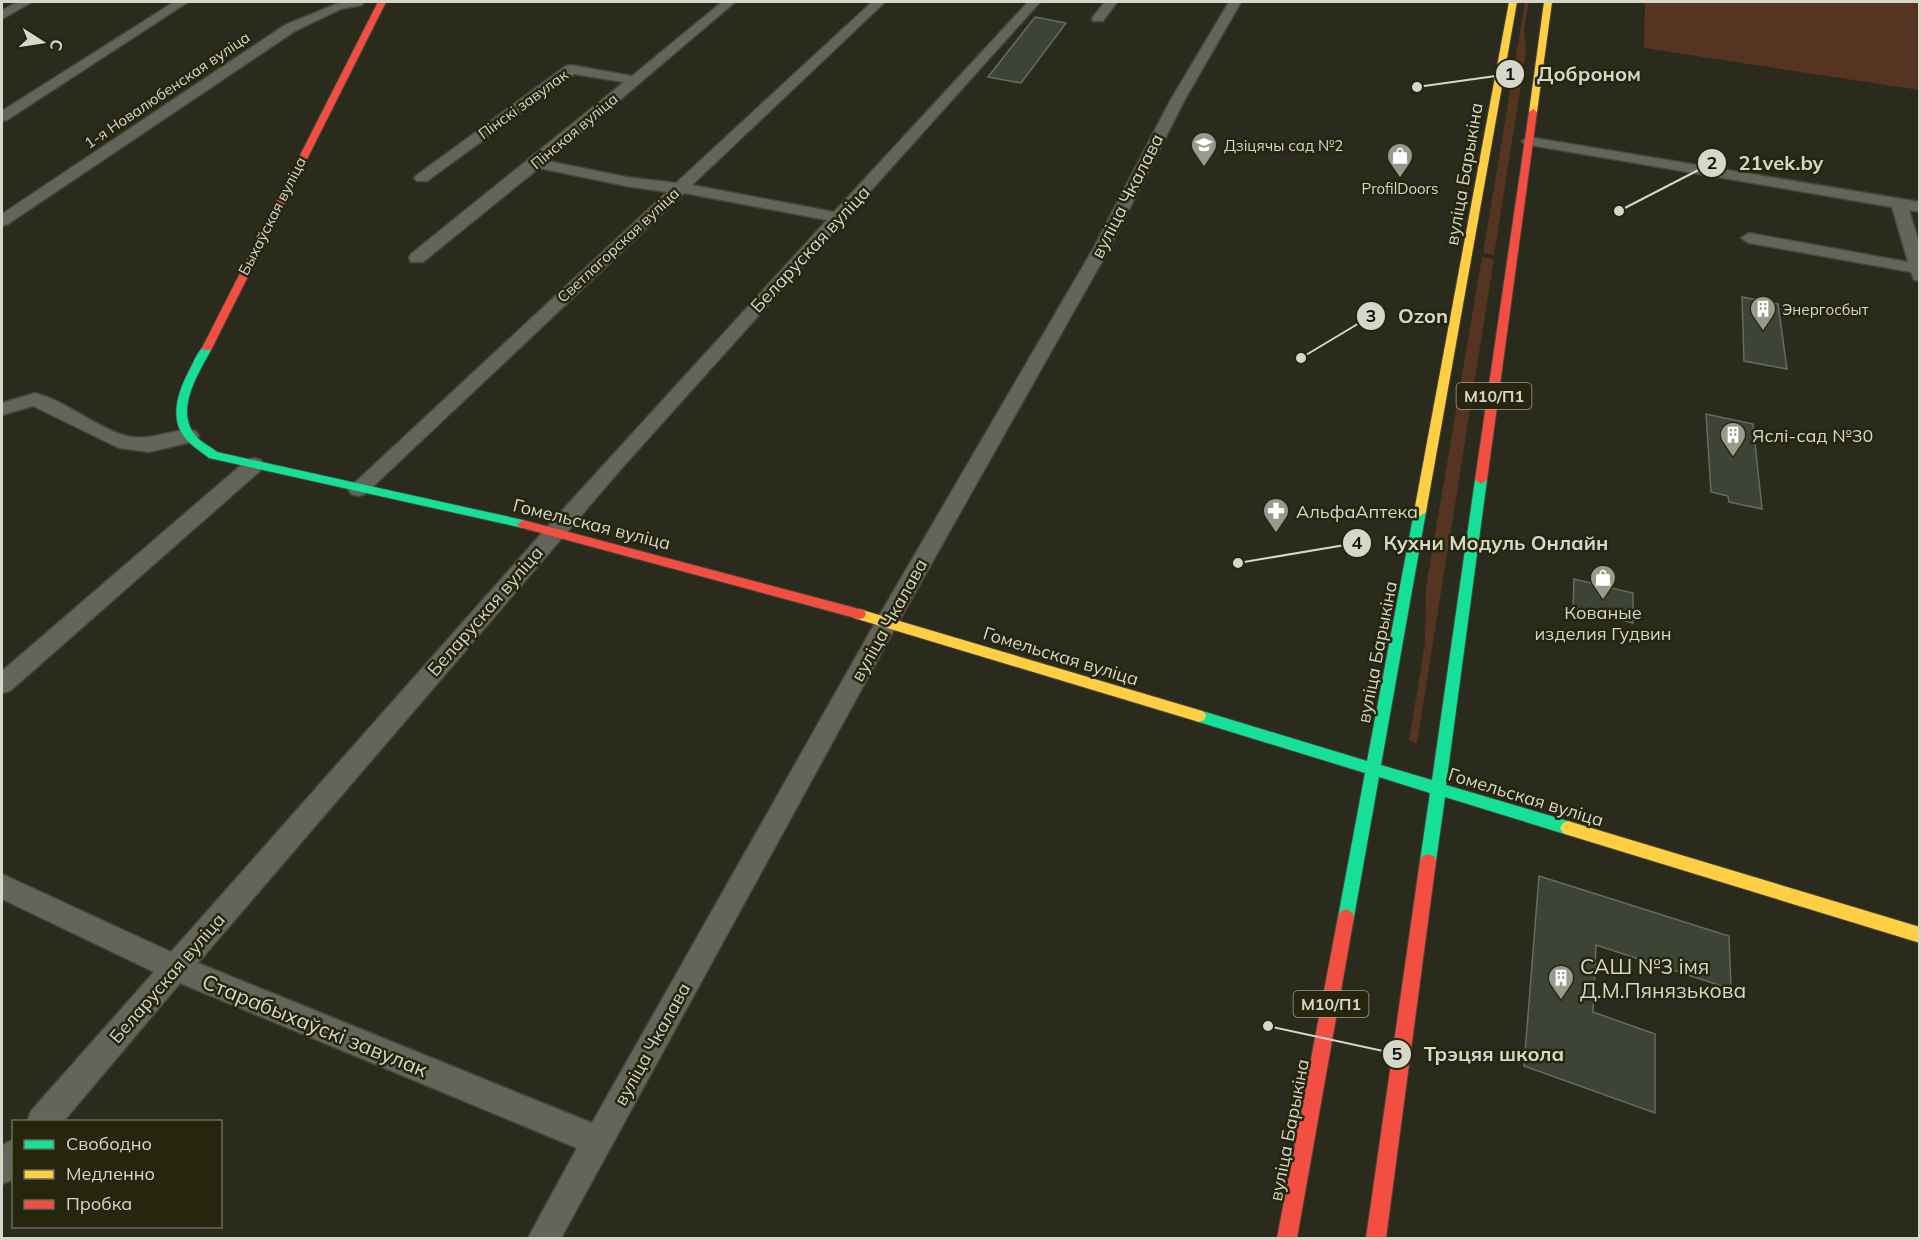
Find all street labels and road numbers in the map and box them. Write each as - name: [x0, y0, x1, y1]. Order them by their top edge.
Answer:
- street label: 1-я Новалюбенская вуліца: [81, 27, 253, 153]
- street label: Пінскі завулак: [474, 65, 572, 143]
- street label: Пінская вуліца: [527, 89, 621, 173]
- street label: вуліца Барыкіна: [1440, 101, 1488, 247]
- street label: вуліца Чкалава: [1086, 130, 1168, 262]
- street label: Быхаўская вуліца: [234, 154, 310, 278]
- street label: Беларуская вуліца: [745, 181, 875, 317]
- street label: Светлагорская вуліца: [553, 183, 683, 307]
- road number: М10/П1: [1456, 383, 1532, 409]
- street label: Гомельская вуліца: [511, 493, 673, 555]
- street label: Беларуская вуліца: [422, 541, 548, 681]
- street label: вуліца Чкалава: [846, 555, 932, 685]
- street label: вуліца Барыкіна: [1352, 579, 1402, 725]
- street label: Гомельская вуліца: [980, 621, 1142, 691]
- street label: Гомельская вуліца: [1445, 762, 1607, 832]
- street label: Беларуская вуліца: [104, 908, 230, 1048]
- street label: Старабыхаўскі завулак: [199, 968, 432, 1082]
- street label: вуліца Чкалава: [609, 979, 695, 1109]
- road number: М10/П1: [1294, 991, 1368, 1017]
- street label: вуліца Барыкіна: [1264, 1057, 1314, 1203]

